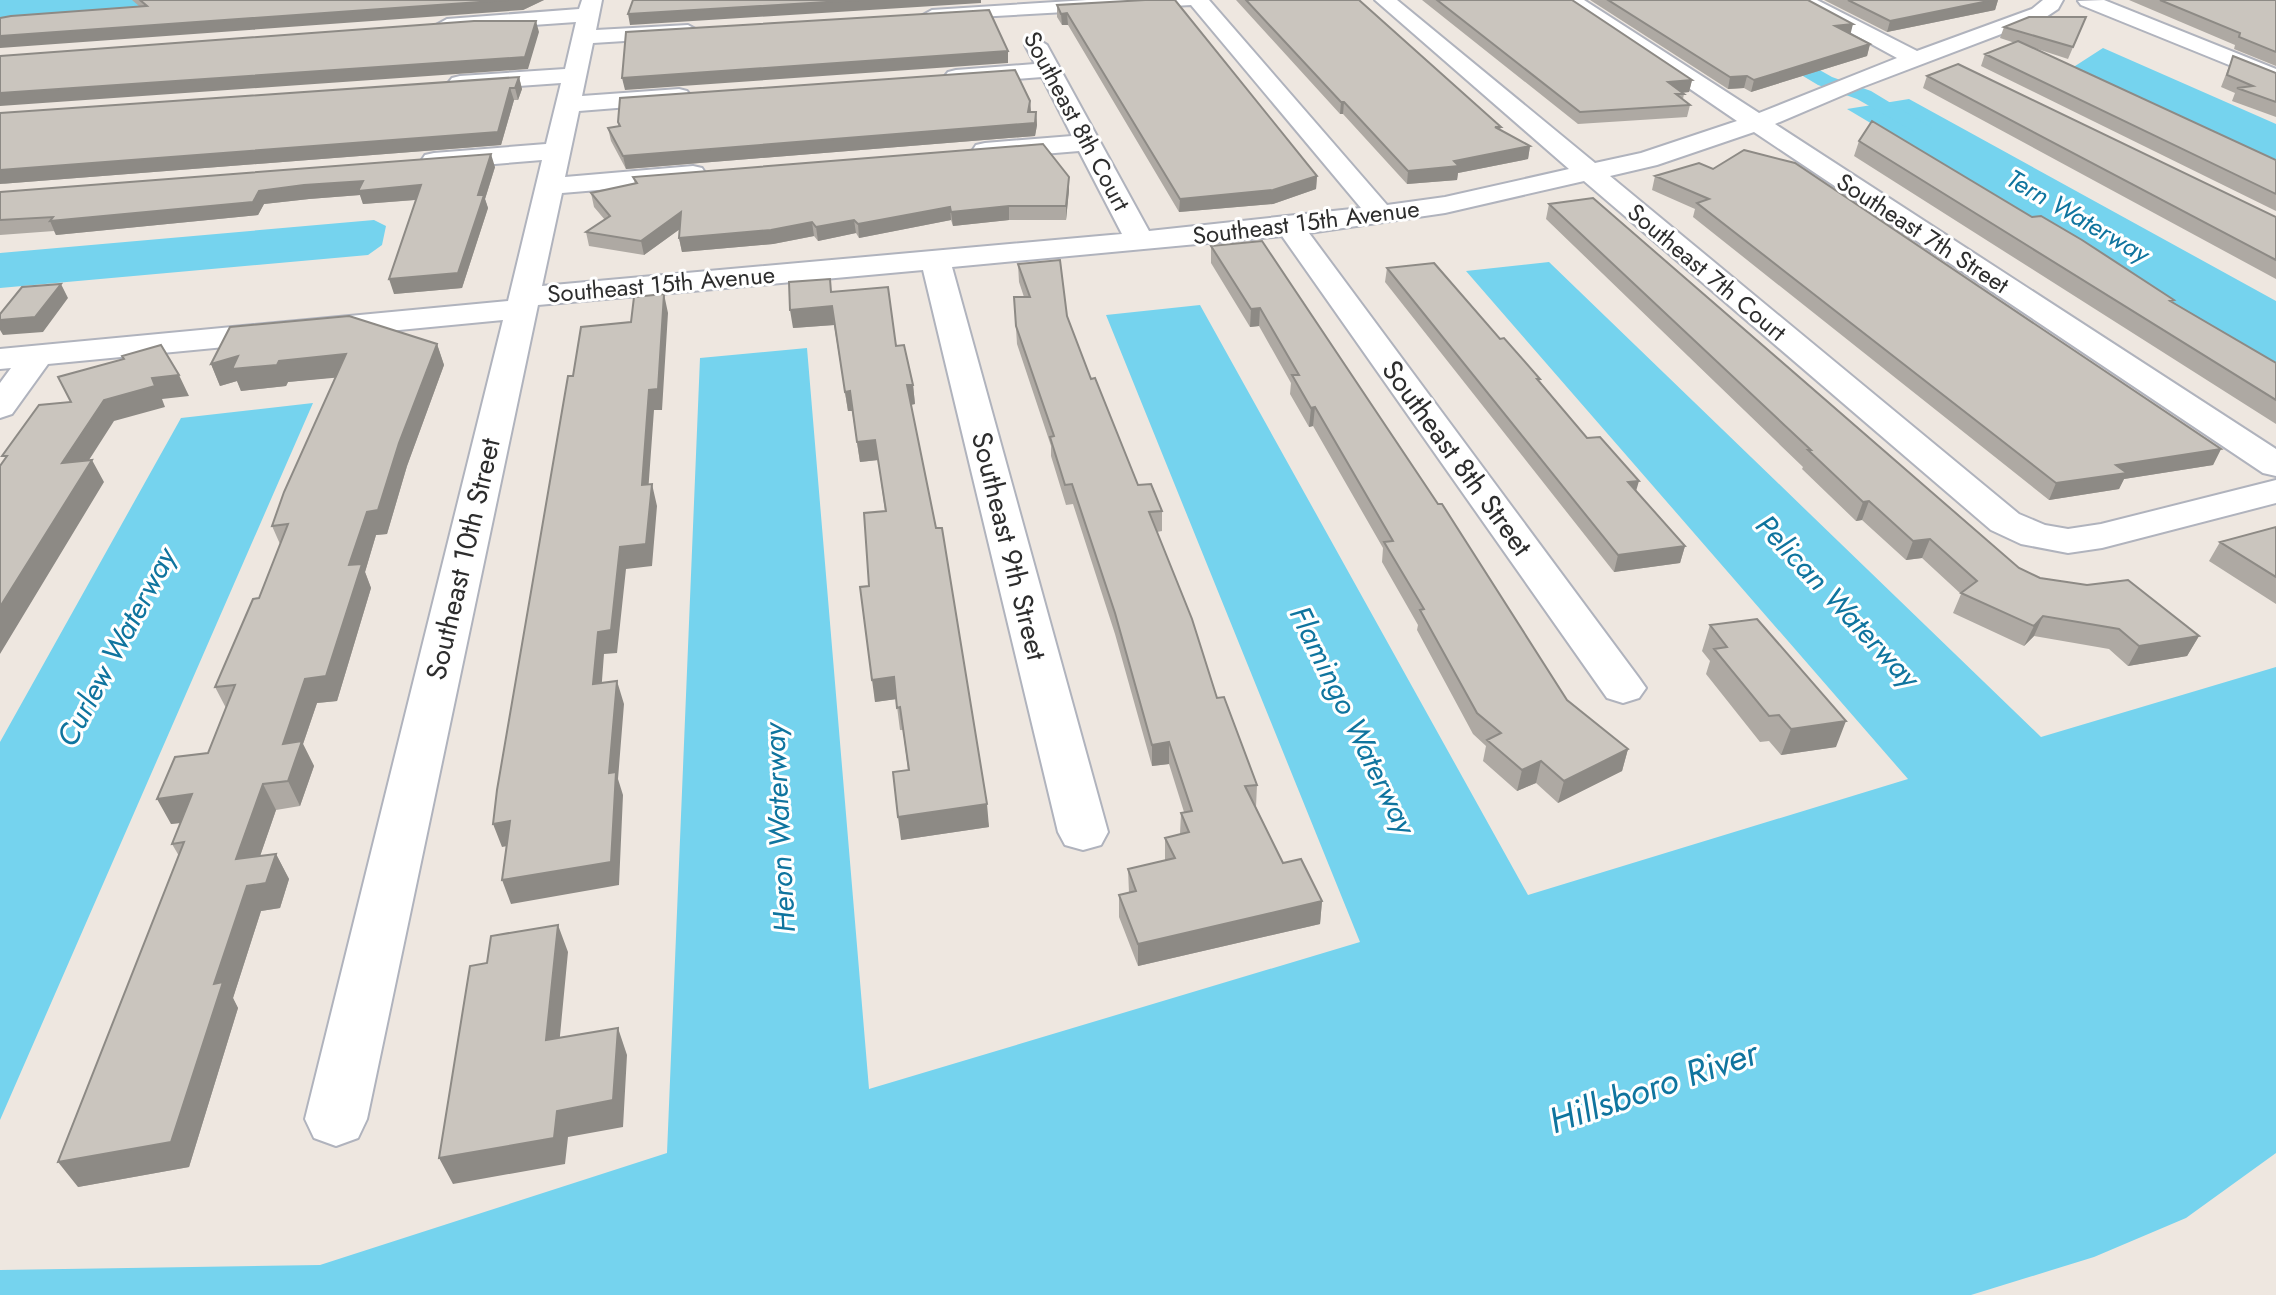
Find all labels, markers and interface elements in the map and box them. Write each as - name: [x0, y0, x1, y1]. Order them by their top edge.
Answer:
- street label: Southeast 8th Court: [1015, 25, 1139, 217]
- water label: Tern Waterway: [1999, 160, 2158, 273]
- street label: Southeast 7th Street: [1830, 164, 2016, 302]
- street label: Southeast 15th Avenue: [1191, 191, 1421, 253]
- street label: Southeast 7th Court: [1620, 195, 1794, 349]
- street label: Southeast 15th Avenue: [546, 257, 776, 311]
- street label: Southeast 8th Street: [1372, 352, 1542, 565]
- street label: Southeast 9th Street: [961, 428, 1057, 665]
- street label: Southeast 10th Street: [415, 434, 511, 684]
- water label: Pelican Waterway: [1746, 505, 1931, 699]
- water label: Curlew Waterway: [45, 538, 188, 754]
- water label: Flamingo Waterway: [1279, 599, 1428, 843]
- water label: Heron Waterway: [752, 720, 806, 934]
- water label: Hillsboro River: [1541, 1025, 1766, 1146]

